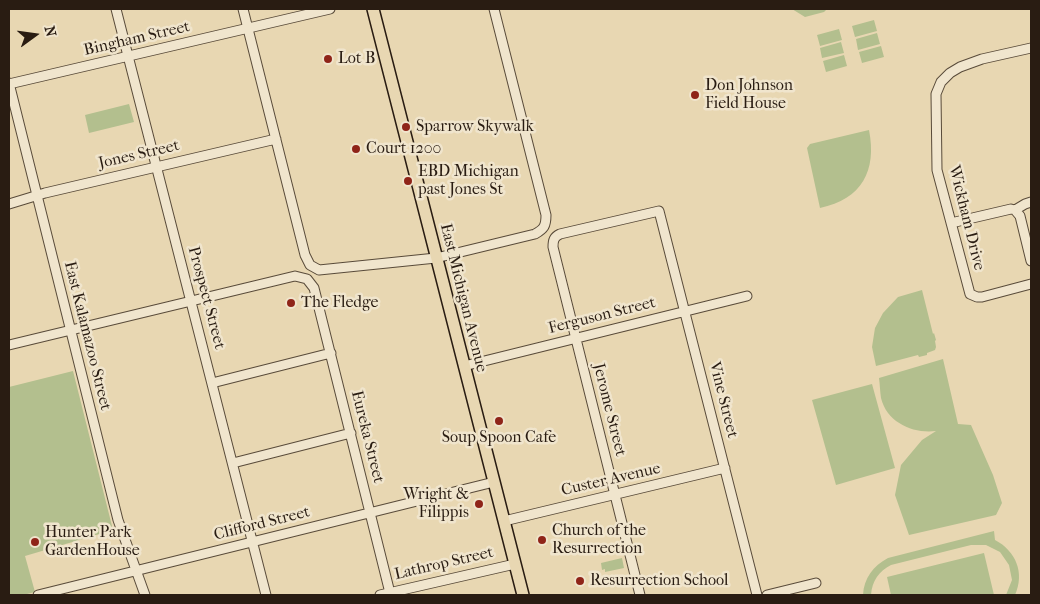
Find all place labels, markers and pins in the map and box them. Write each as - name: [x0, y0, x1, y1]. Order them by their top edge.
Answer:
- place label: Lot B: [338, 49, 375, 69]
- marker: Lot B: [322, 53, 334, 65]
- place label: Don Johnson Field House: [705, 76, 793, 114]
- marker: Don Johnson Field House: [689, 89, 701, 101]
- place label: Sparrow Skywalk: [416, 117, 534, 137]
- marker: Sparrow Skywalk: [400, 121, 412, 133]
- place label: Court 1200: [366, 139, 441, 159]
- marker: Court 1200: [350, 143, 362, 155]
- place label: EBD Michigan past Jones St: [418, 162, 519, 200]
- marker: EBD Michigan past Jones St: [402, 175, 414, 187]
- place label: The Fledge: [301, 293, 378, 313]
- marker: The Fledge: [285, 297, 297, 309]
- marker: Soup Spoon Cafe: [493, 415, 505, 427]
- place label: Soup Spoon Cafe: [442, 428, 556, 448]
- place label: Wright & Filippis: [403, 485, 469, 523]
- marker: Wright & Filippis: [473, 498, 485, 510]
- place label: Church of the Resurrection: [552, 521, 646, 559]
- place label: Hunter Park GardenHouse: [45, 523, 140, 561]
- marker: Church of the Resurrection: [536, 534, 548, 546]
- marker: Hunter Park GardenHouse: [29, 536, 41, 548]
- place label: Resurrection School: [590, 571, 728, 591]
- marker: Resurrection School: [574, 575, 586, 587]

